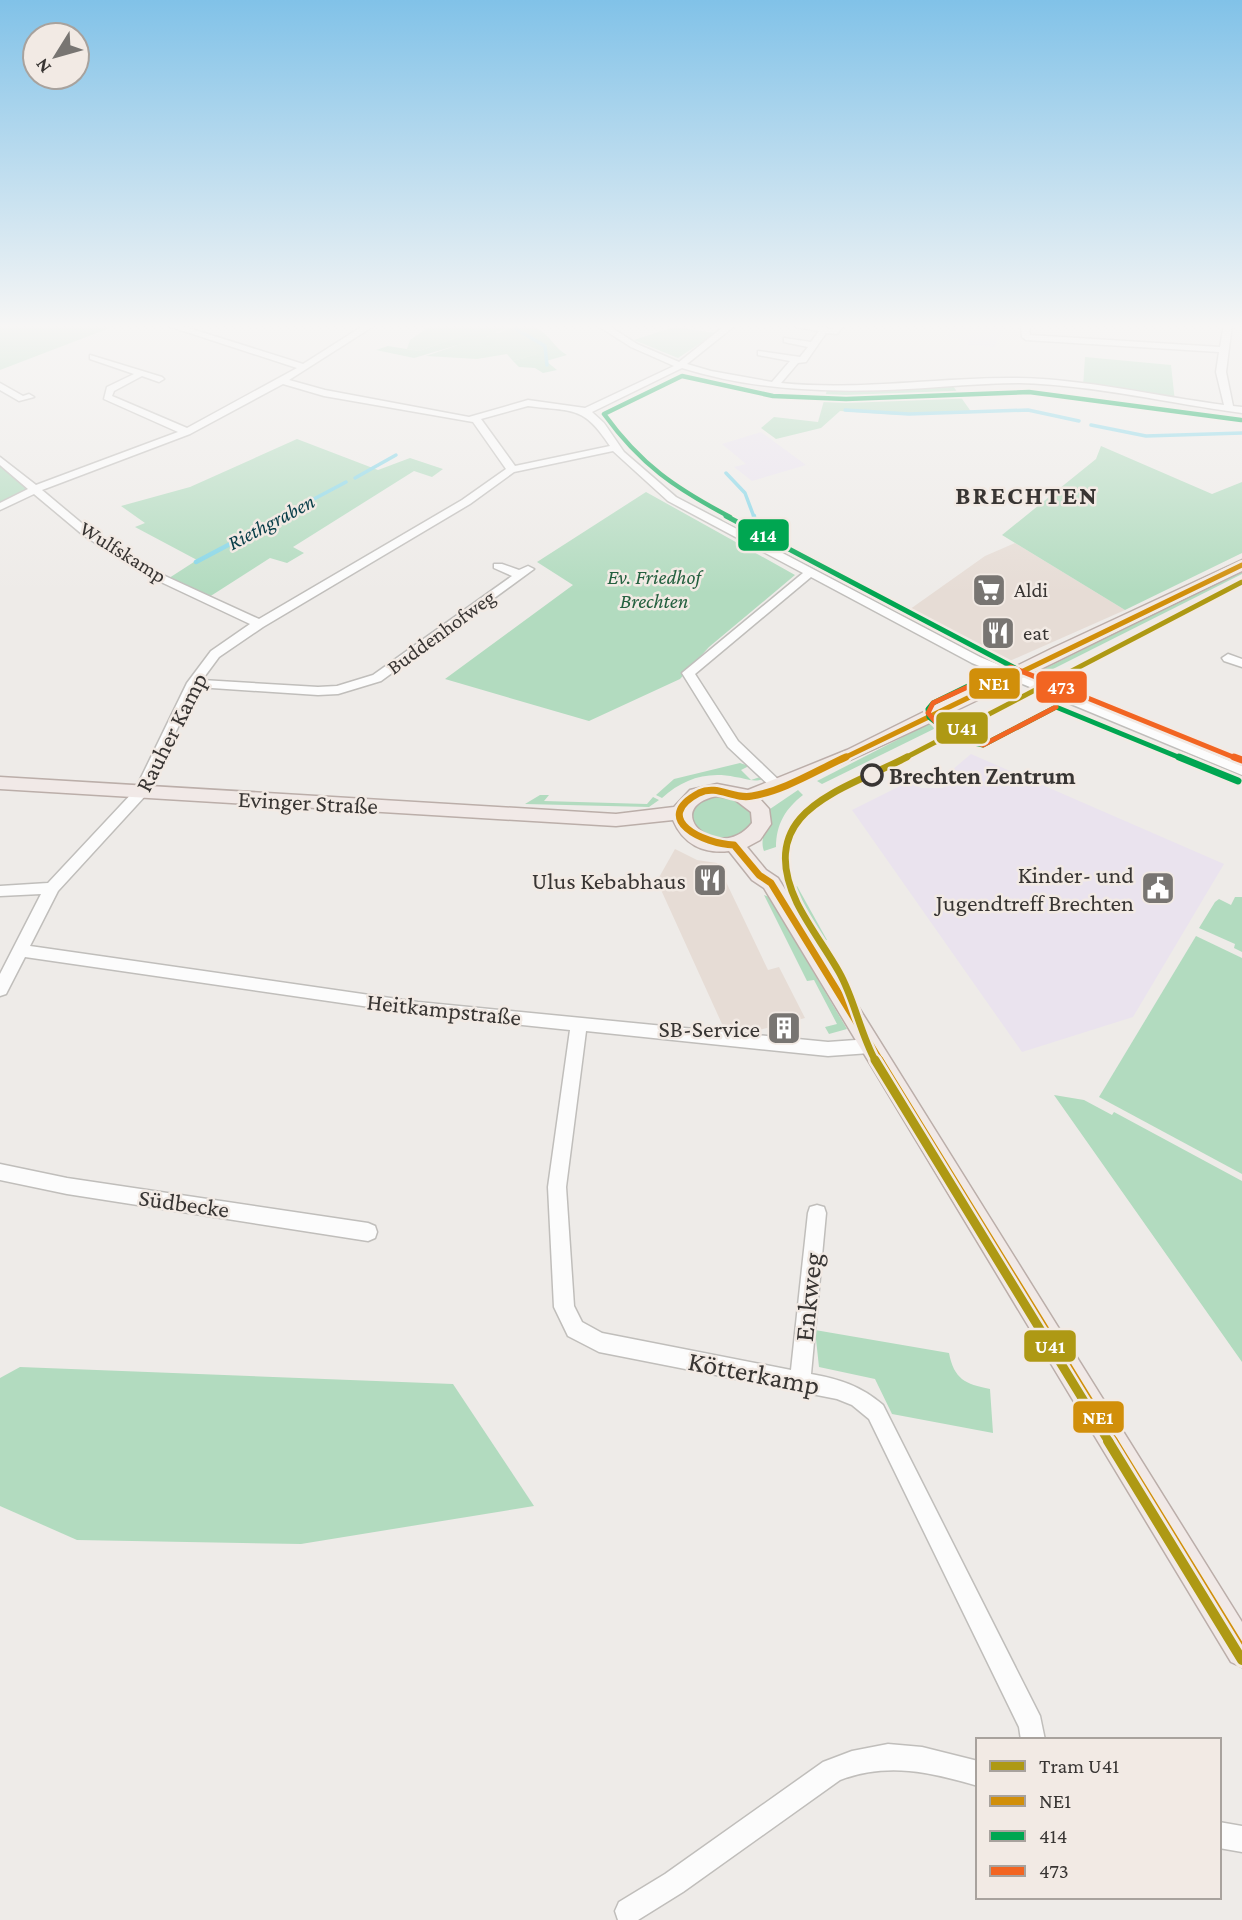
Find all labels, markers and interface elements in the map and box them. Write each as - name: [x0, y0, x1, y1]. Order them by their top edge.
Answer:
- north arrow: [21, 21, 91, 91]
- text: N: [31, 54, 55, 77]
- district label: BRECHTEN: [955, 481, 1099, 510]
- water label: Riethgraben: [223, 489, 319, 555]
- street label: Wulfskamp: [75, 516, 171, 588]
- line badge: 414: [737, 518, 790, 552]
- text: 414: [749, 525, 777, 546]
- park label: Ev. Friedhof Brechten: [607, 565, 704, 613]
- supermarket icon: Aldi: [970, 571, 1008, 609]
- place label: Aldi: [1014, 578, 1049, 602]
- street label: Buddenhofweg: [382, 585, 500, 679]
- restaurant icon: eat: [979, 614, 1017, 652]
- place label: eat: [1023, 621, 1050, 645]
- line badge: NE1: [968, 667, 1021, 700]
- street label: Rauher Kamp: [129, 668, 213, 796]
- line badge: 473: [1035, 670, 1088, 704]
- text: NE1: [979, 673, 1009, 694]
- text: 473: [1047, 677, 1075, 698]
- line badge: U41: [935, 711, 989, 745]
- text: U41: [947, 718, 977, 739]
- place label: Brechten Zentrum: [889, 762, 1076, 789]
- marker: Brechten Zentrum: [861, 764, 883, 786]
- street label: Evinger Straße: [237, 785, 379, 819]
- restaurant icon: Ulus Kebabhaus: [691, 861, 729, 899]
- place label: Kinder- und Jugendtreff Brechten: [934, 861, 1134, 916]
- place label: Ulus Kebabhaus: [532, 867, 686, 894]
- public building icon: Kinder- und Jugendtreff Brechten: [1139, 869, 1177, 907]
- street label: Heitkampstraße: [365, 987, 523, 1031]
- building icon: SB-Service: [765, 1009, 803, 1047]
- place label: SB-Service: [659, 1015, 760, 1042]
- street label: Südbecke: [137, 1183, 231, 1223]
- street label: Enkweg: [788, 1250, 828, 1343]
- line badge: U41: [1023, 1329, 1077, 1363]
- text: U41: [1035, 1336, 1065, 1357]
- street label: Kötterkamp: [686, 1345, 822, 1401]
- line badge: NE1: [1072, 1400, 1125, 1434]
- text: NE1: [1083, 1407, 1113, 1428]
- legend: [976, 1738, 1221, 1899]
- text: Tram U41: [1039, 1754, 1119, 1778]
- text: NE1: [1039, 1789, 1071, 1813]
- text: 414: [1039, 1824, 1067, 1848]
- text: 473: [1039, 1859, 1069, 1883]

